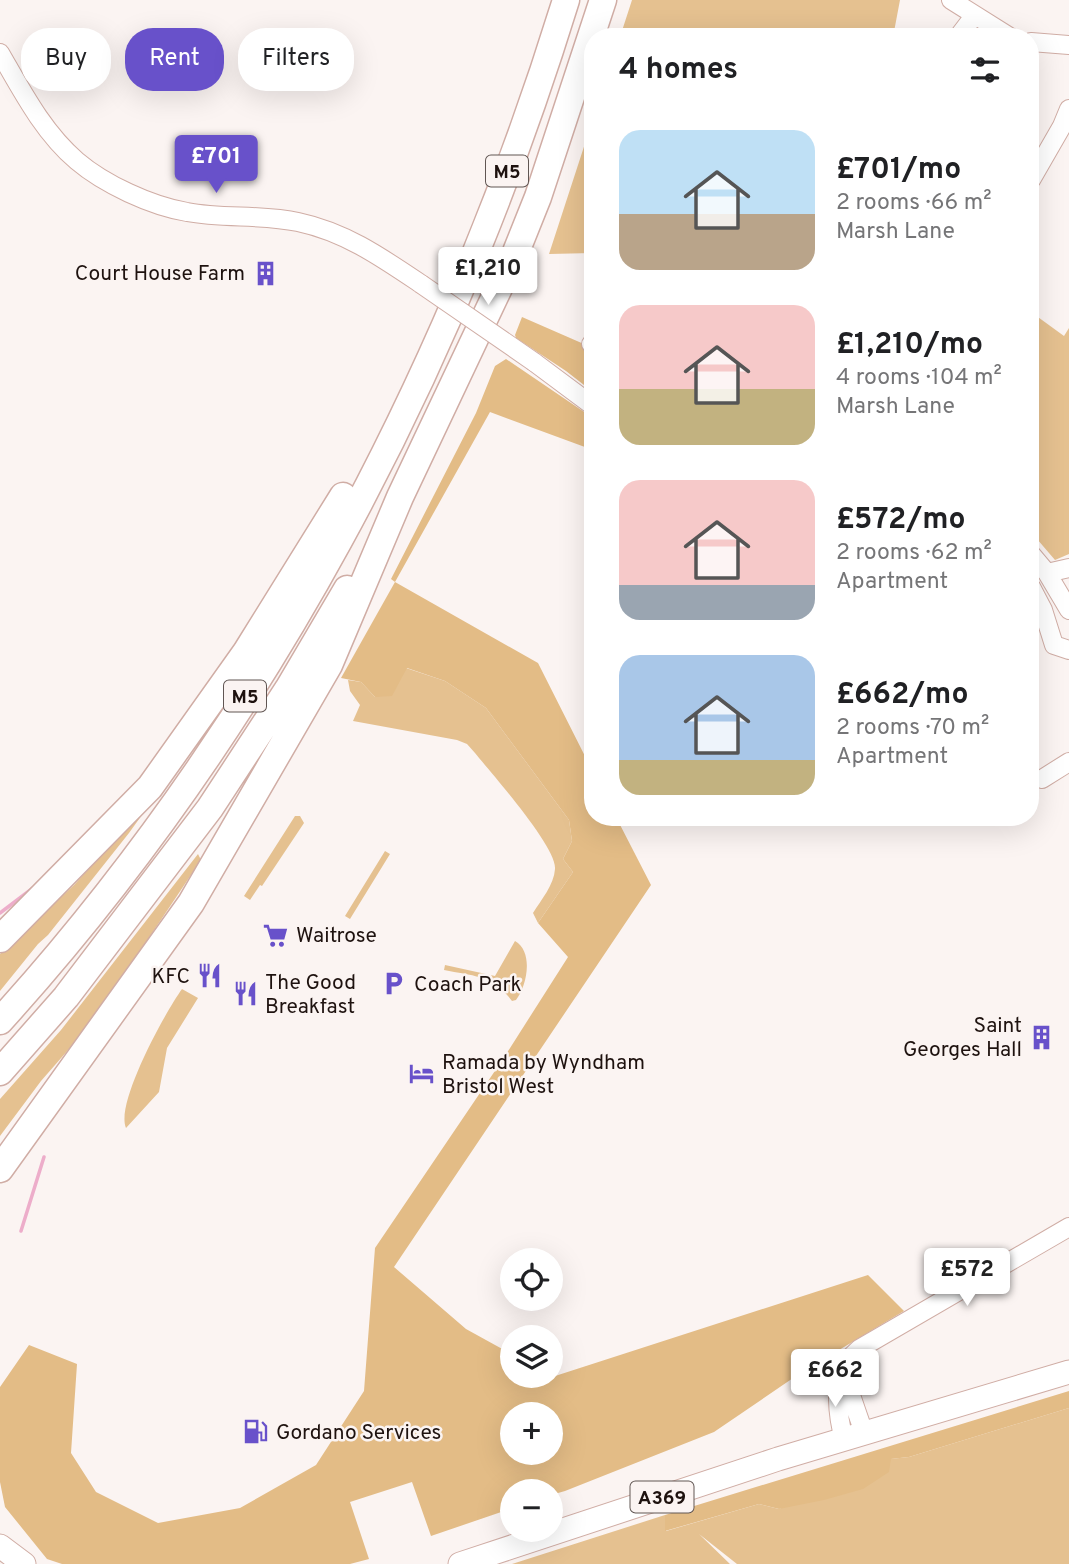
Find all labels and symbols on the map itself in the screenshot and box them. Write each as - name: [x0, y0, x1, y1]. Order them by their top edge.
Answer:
- pin: £701: [175, 136, 257, 195]
- road number: M5: [486, 155, 528, 186]
- pin: £1,210: [431, 247, 545, 307]
- building icon: Court House Farm: [251, 259, 279, 287]
- place label: Court House Farm: [75, 261, 245, 288]
- road number: M5: [224, 680, 266, 712]
- supermarket icon: Waitrose: [262, 921, 290, 949]
- place label: Waitrose: [296, 923, 377, 950]
- restaurant icon: KFC: [196, 962, 224, 990]
- place label: KFC: [151, 964, 190, 991]
- place label: The Good Breakfast: [265, 970, 356, 1021]
- parking icon: Coach Park: [380, 970, 408, 998]
- place label: Coach Park: [414, 972, 522, 999]
- restaurant icon: The Good Breakfast: [231, 980, 259, 1008]
- place label: Saint Georges Hall: [903, 1013, 1022, 1064]
- building icon: Saint Georges Hall: [1028, 1023, 1056, 1051]
- place label: Ramada by Wyndham Bristol West: [442, 1050, 645, 1101]
- hotel icon: Ramada by Wyndham Bristol West: [408, 1060, 436, 1088]
- pin: £572: [926, 1248, 1008, 1308]
- pin: £662: [794, 1350, 876, 1409]
- fuel station icon: Gordano Services: [242, 1418, 270, 1446]
- place label: Gordano Services: [276, 1420, 441, 1447]
- road number: A369: [630, 1482, 694, 1512]

